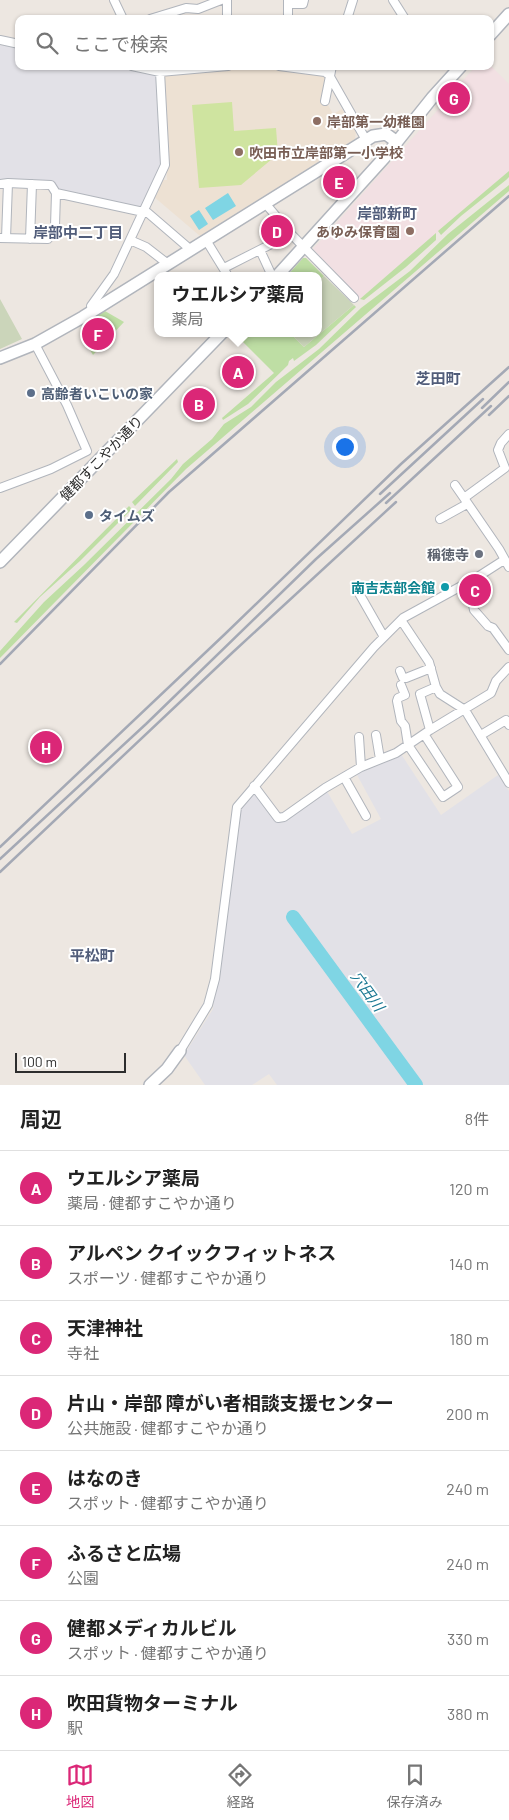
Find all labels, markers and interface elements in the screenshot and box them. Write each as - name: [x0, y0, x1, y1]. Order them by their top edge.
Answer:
- search box: [15, 15, 494, 70]
- icon: search: [33, 29, 61, 57]
- text: ここで検索: [73, 32, 168, 55]
- pin: G: [438, 79, 470, 117]
- place label: 岸部第一幼稚園: [327, 113, 425, 130]
- marker: 岸部第一幼稚園: [311, 115, 323, 127]
- place label: 吹田市立岸部第一小学校: [249, 144, 403, 161]
- marker: 吹田市立岸部第一小学校: [233, 146, 245, 158]
- pin: E: [323, 163, 355, 201]
- district label: 岸部新町: [357, 204, 417, 222]
- pin: D: [261, 212, 293, 250]
- district label: 岸部中二丁目: [33, 223, 123, 241]
- place label: あゆみ保育園: [316, 223, 400, 240]
- marker: あゆみ保育園: [404, 225, 416, 237]
- popup: [154, 272, 322, 337]
- text: ウエルシア薬局: [171, 282, 305, 305]
- text: 薬局: [171, 309, 204, 328]
- pin: F: [82, 315, 114, 353]
- pin: A: [222, 353, 254, 391]
- district label: 芝田町: [415, 369, 461, 387]
- place label: 高齢者いこいの家: [41, 385, 153, 402]
- pin: B: [183, 385, 215, 423]
- marker: 高齢者いこいの家: [25, 387, 37, 399]
- street label: 健都すこやか通り: [56, 412, 146, 504]
- your location: [332, 434, 358, 460]
- place label: タイムズ: [99, 507, 155, 524]
- marker: タイムズ: [83, 509, 95, 521]
- place label: 稱徳寺: [427, 546, 469, 563]
- marker: 稱徳寺: [473, 548, 485, 560]
- pin: C: [459, 571, 491, 609]
- place label: 南吉志部会館: [351, 579, 435, 596]
- marker: 南吉志部会館: [439, 581, 451, 593]
- pin: H: [30, 728, 62, 766]
- district label: 平松町: [69, 946, 115, 964]
- water label: 穴田川: [347, 968, 390, 1016]
- scale bar: [15, 1050, 126, 1073]
- text: 100 m: [22, 1053, 57, 1070]
- text: 周辺: [20, 1106, 62, 1131]
- text: 8件: [465, 1109, 489, 1128]
- text: ウエルシア薬局: [67, 1166, 200, 1189]
- text: A: [31, 1179, 41, 1198]
- text: 120 m: [449, 1179, 489, 1198]
- text: 薬局 · 健都すこやか通り: [67, 1193, 237, 1212]
- text: アルペン クイックフィットネス: [67, 1241, 336, 1264]
- text: B: [31, 1254, 41, 1273]
- text: 140 m: [449, 1254, 489, 1273]
- text: スポーツ · 健都すこやか通り: [67, 1268, 268, 1287]
- text: 天津神社: [67, 1316, 143, 1339]
- text: C: [31, 1329, 41, 1348]
- text: 180 m: [450, 1329, 489, 1348]
- text: 寺社: [67, 1343, 99, 1362]
- text: 片山・岸部 障がい者相談支援センター: [67, 1391, 394, 1414]
- text: D: [31, 1404, 41, 1423]
- text: 200 m: [446, 1404, 489, 1423]
- text: 公共施設 · 健都すこやか通り: [67, 1418, 269, 1437]
- text: はなのき: [67, 1466, 142, 1489]
- text: E: [31, 1479, 41, 1498]
- text: 240 m: [446, 1479, 489, 1498]
- text: スポット · 健都すこやか通り: [67, 1493, 269, 1512]
- text: ふるさと広場: [67, 1541, 181, 1564]
- text: F: [32, 1554, 40, 1573]
- text: 240 m: [446, 1554, 489, 1573]
- text: 公園: [67, 1568, 99, 1587]
- text: 健都メディカルビル: [67, 1616, 237, 1639]
- text: G: [31, 1629, 41, 1648]
- text: 330 m: [447, 1629, 489, 1648]
- text: スポット · 健都すこやか通り: [67, 1643, 269, 1662]
- text: 吹田貨物ターミナル: [67, 1691, 238, 1714]
- text: H: [31, 1704, 41, 1723]
- text: 380 m: [447, 1704, 489, 1723]
- text: 駅: [67, 1718, 83, 1737]
- tab: 地図: [66, 1761, 94, 1811]
- tab: 経路: [226, 1761, 254, 1811]
- tab: 保存済み: [387, 1761, 443, 1811]

